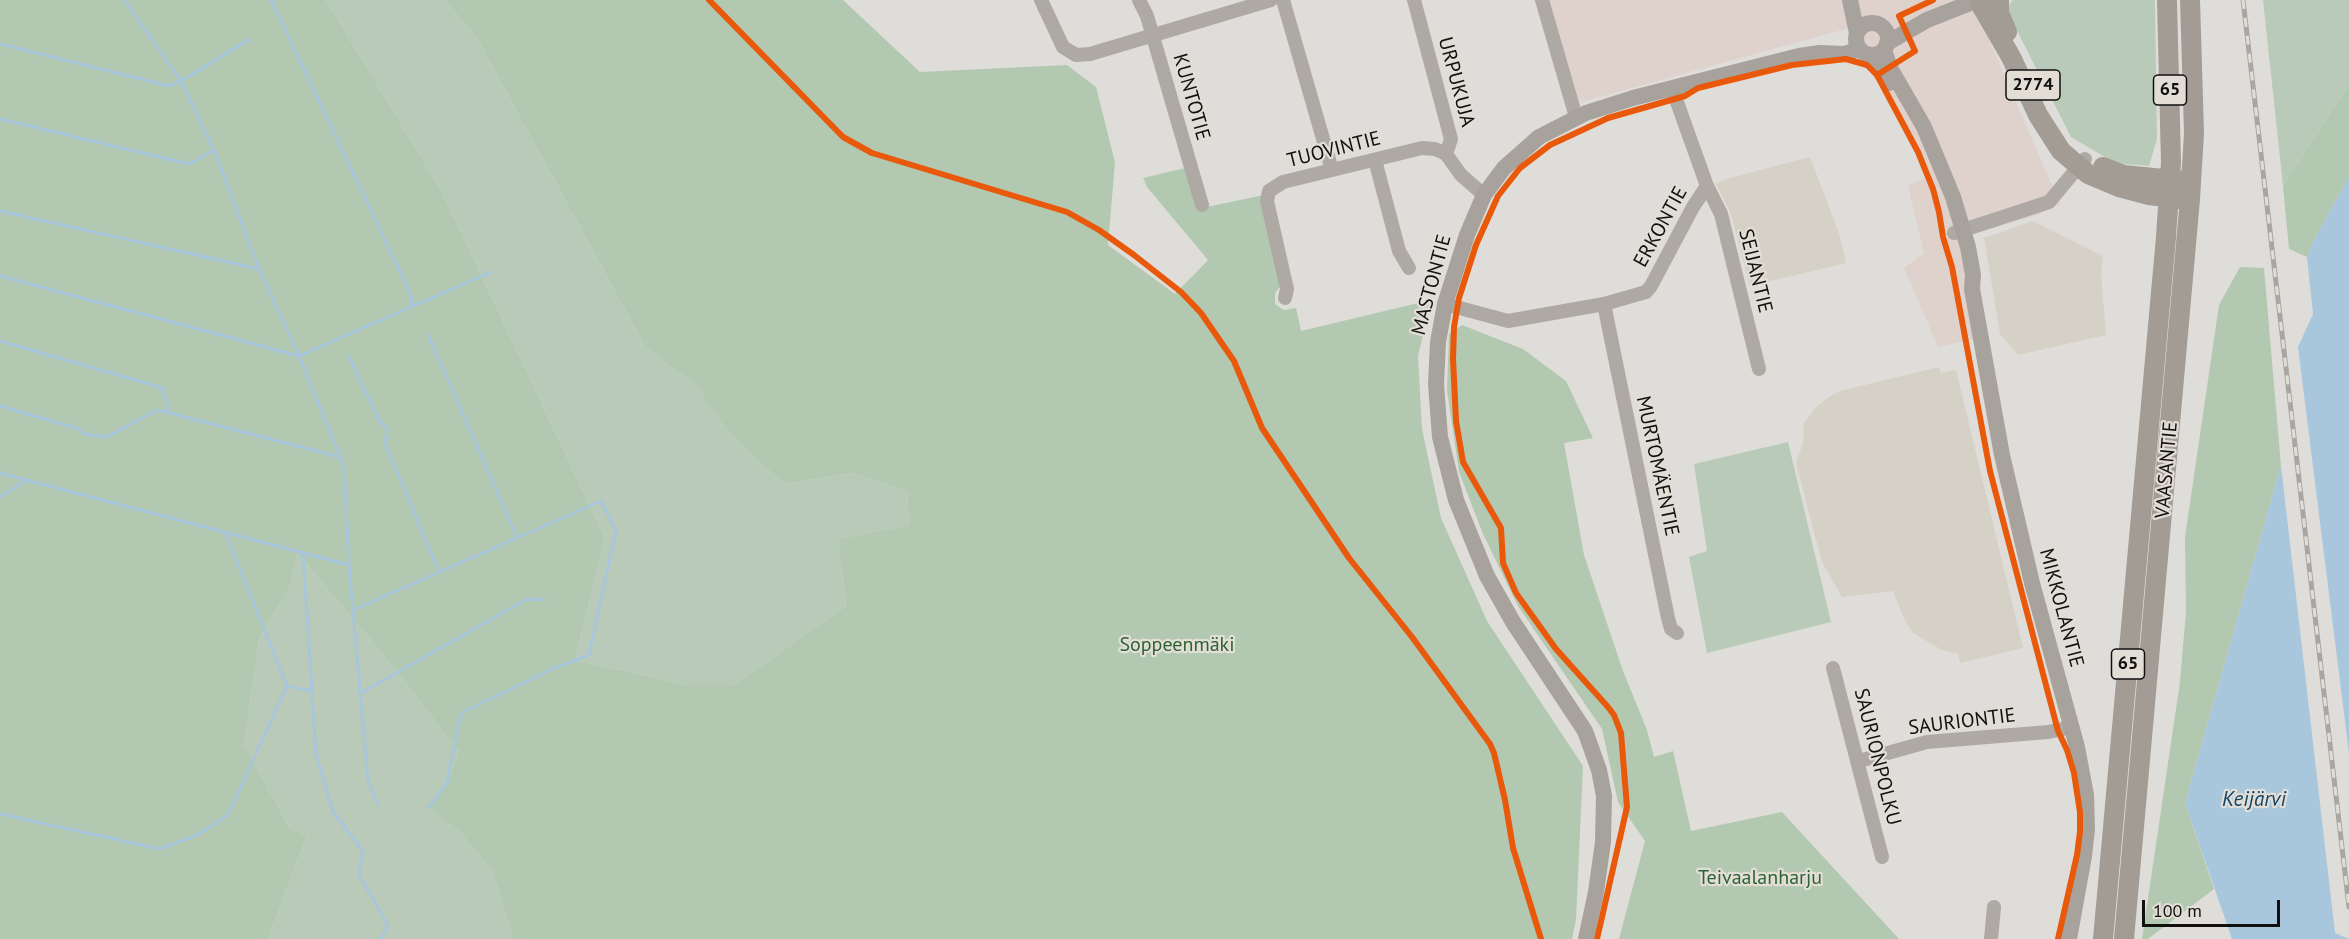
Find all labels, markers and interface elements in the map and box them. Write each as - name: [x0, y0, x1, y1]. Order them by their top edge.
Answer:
- street label: URPUKUJA: [1433, 35, 1479, 129]
- street label: KUNTOTIE: [1167, 51, 1215, 143]
- road number: 2774: [2006, 70, 2060, 100]
- road number: 65: [2154, 75, 2186, 105]
- street label: TUOVINTIE: [1285, 127, 1383, 173]
- street label: ERKONTIE: [1629, 182, 1693, 272]
- street label: SEIJANTIE: [1733, 226, 1777, 316]
- street label: MASTONTIE: [1407, 232, 1457, 338]
- street label: MURTOMÄENTIE: [1630, 394, 1684, 538]
- street label: VAASANTIE: [2151, 420, 2183, 520]
- street label: MIKKOLANTIE: [2034, 546, 2088, 670]
- park label: Soppeenmäki: [1119, 633, 1235, 657]
- road number: 65: [2112, 649, 2144, 679]
- street label: SAURIONPOLKU: [1848, 686, 1906, 828]
- street label: SAURIONTIE: [1907, 704, 2017, 740]
- water label: Keijärvi: [2222, 787, 2286, 813]
- park label: Teivaalanharju: [1698, 866, 1822, 890]
- scale bar: [2145, 888, 2283, 926]
- text: 100 m: [2153, 899, 2202, 922]

